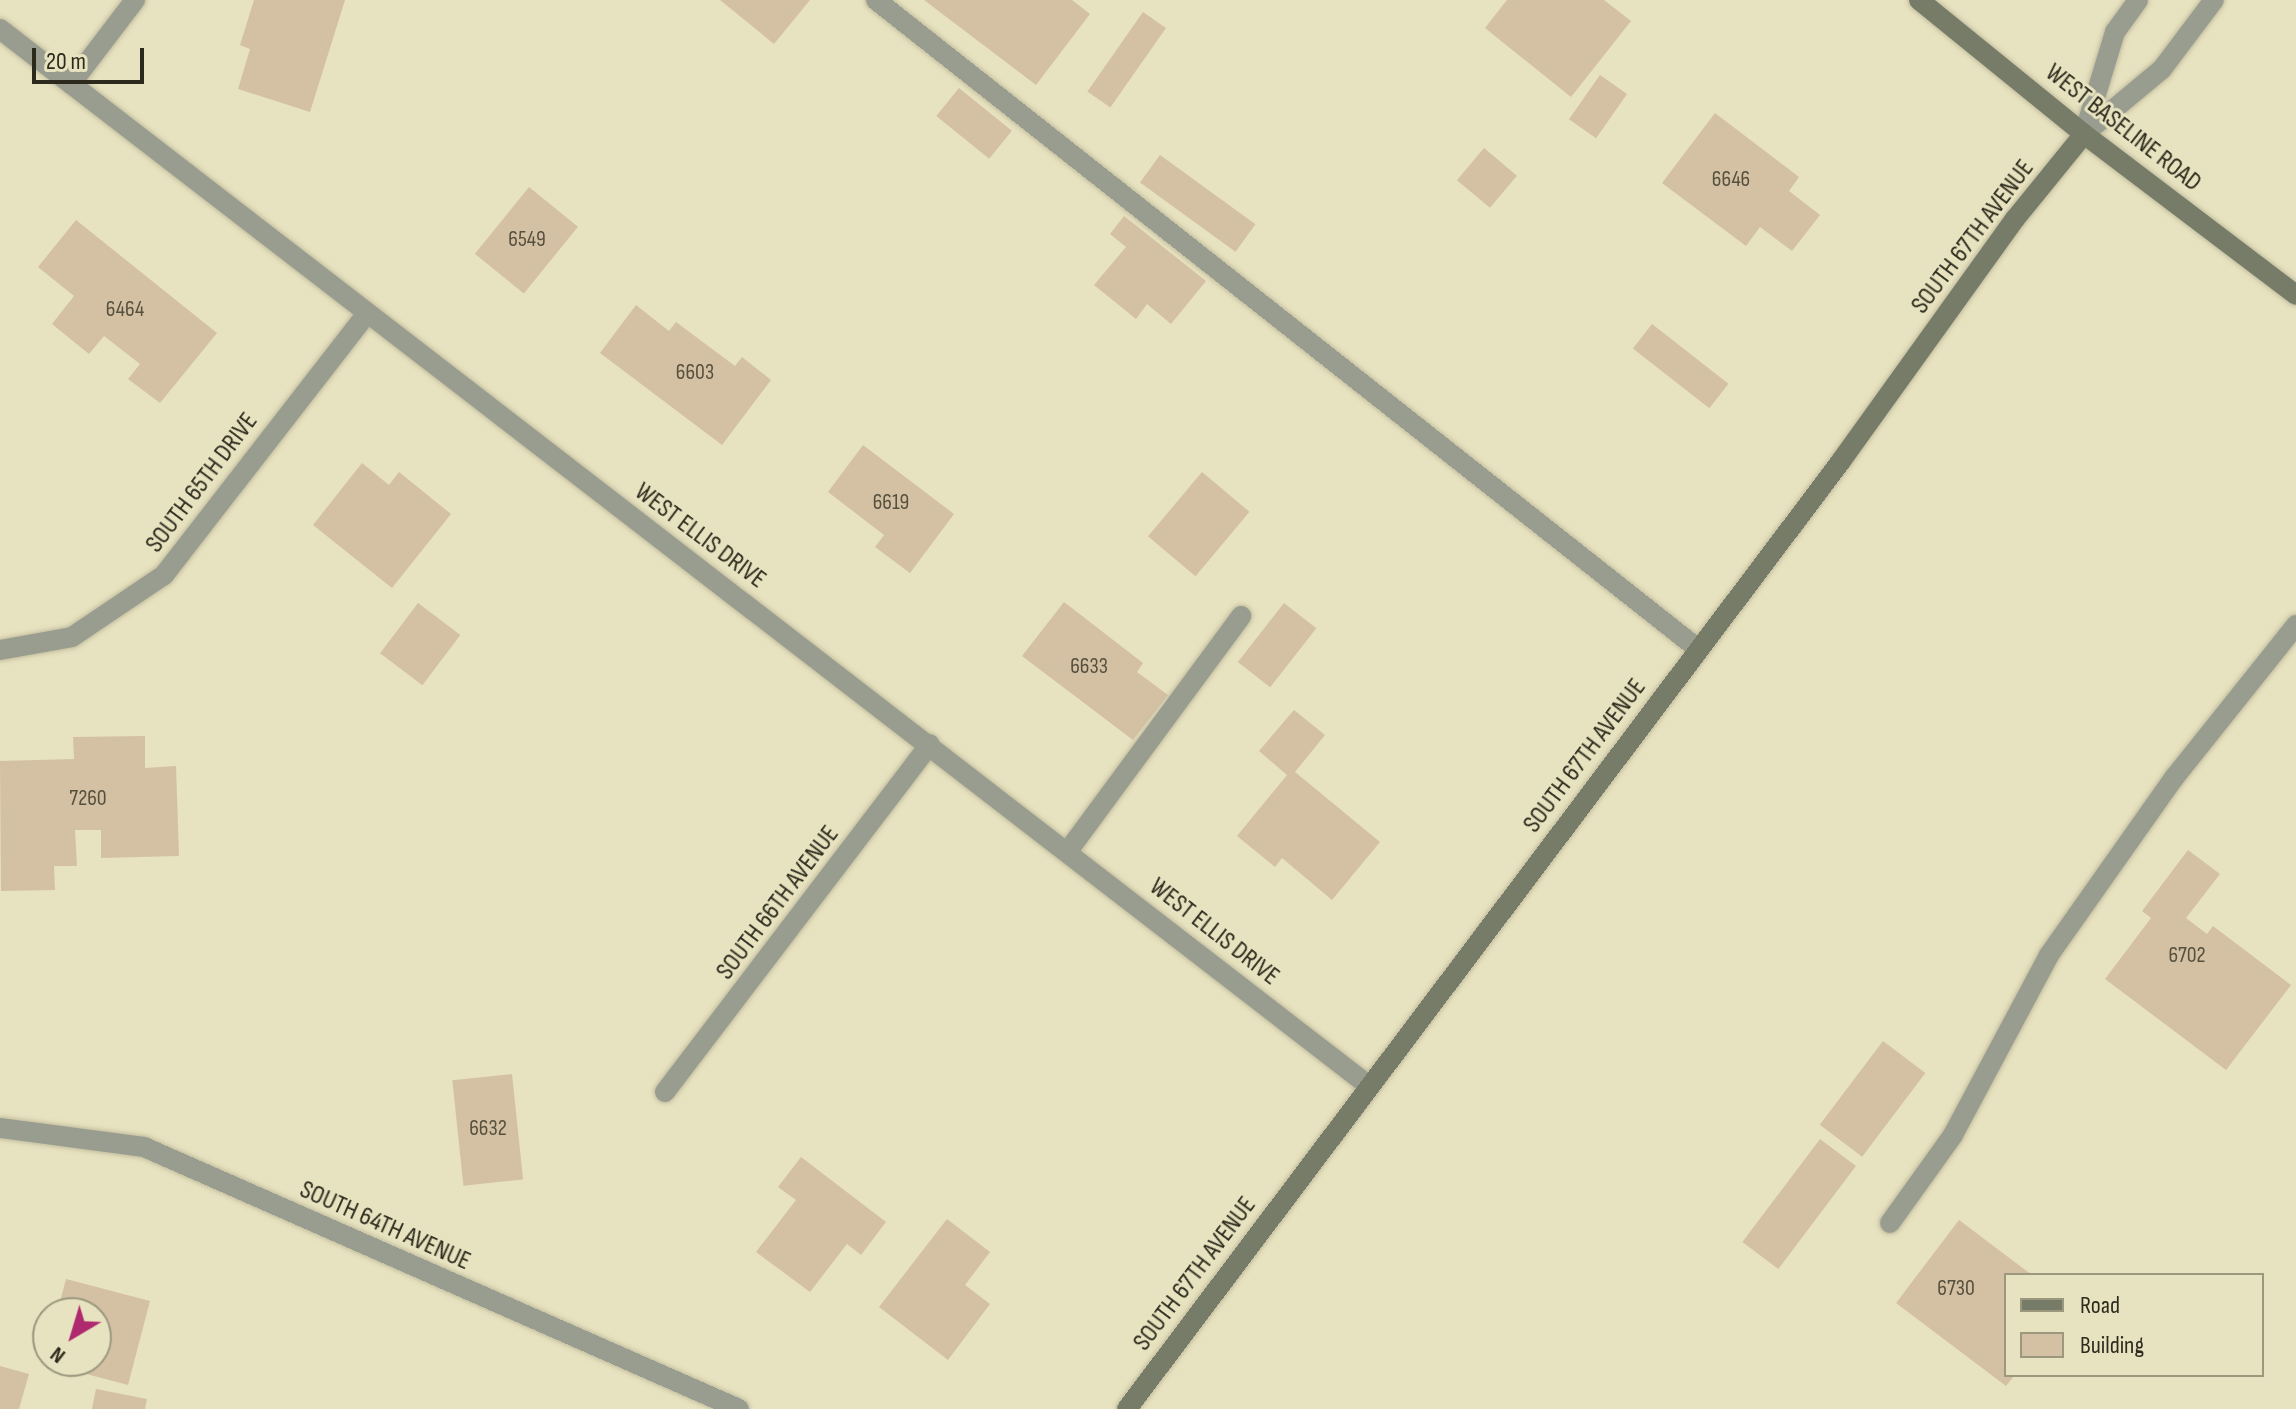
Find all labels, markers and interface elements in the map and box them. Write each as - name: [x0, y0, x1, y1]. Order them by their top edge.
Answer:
- scale bar: [36, 32, 148, 82]
- text: 20 m: [46, 47, 86, 76]
- street label: WEST BASELINE ROAD: [2039, 57, 2207, 199]
- street label: SOUTH 67TH AVENUE: [1905, 154, 2041, 320]
- house number: 6646: [1712, 167, 1750, 193]
- house number: 6549: [508, 227, 546, 253]
- house number: 6464: [106, 297, 144, 323]
- house number: 6603: [676, 360, 714, 386]
- street label: SOUTH 65TH DRIVE: [139, 407, 265, 559]
- street label: WEST ELLIS DRIVE: [628, 477, 772, 595]
- house number: 6619: [873, 490, 909, 516]
- house number: 6633: [1070, 654, 1108, 680]
- street label: SOUTH 67TH AVENUE: [1517, 673, 1653, 839]
- house number: 7260: [69, 786, 107, 812]
- street label: SOUTH 66TH AVENUE: [710, 820, 846, 986]
- street label: WEST ELLIS DRIVE: [1143, 872, 1285, 992]
- house number: 6702: [2168, 943, 2206, 969]
- house number: 6632: [469, 1116, 507, 1142]
- street label: SOUTH 64TH AVENUE: [295, 1174, 475, 1278]
- street label: SOUTH 67TH AVENUE: [1127, 1191, 1263, 1357]
- legend: [2004, 1273, 2264, 1377]
- house number: 6730: [1937, 1276, 1975, 1302]
- text: Road: [2080, 1291, 2120, 1320]
- north arrow: [32, 1297, 112, 1377]
- text: Building: [2080, 1331, 2144, 1360]
- text: N: [45, 1340, 71, 1369]

